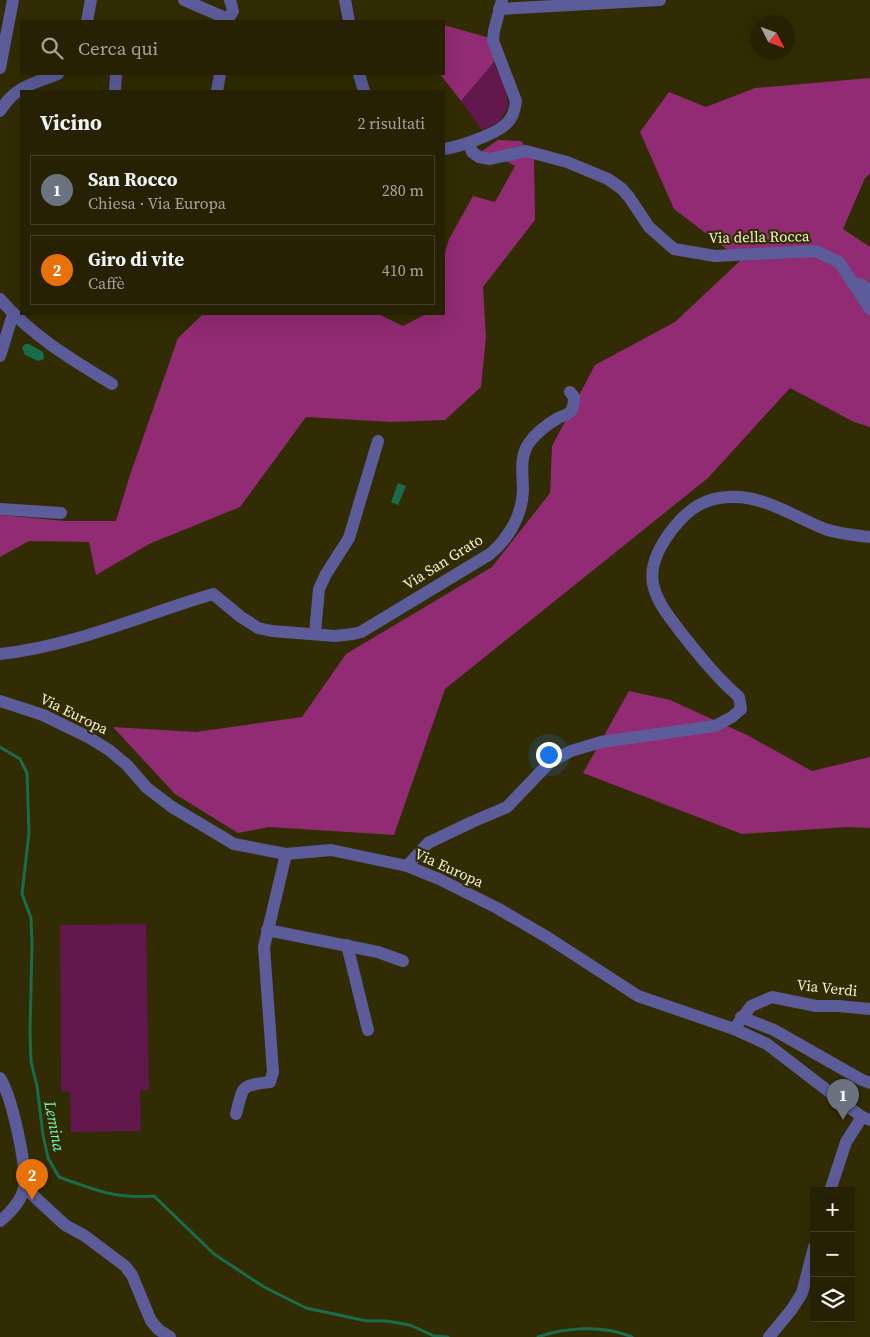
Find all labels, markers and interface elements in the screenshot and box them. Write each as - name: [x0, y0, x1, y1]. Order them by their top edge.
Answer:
- north arrow: [750, 15, 795, 60]
- search box: [20, 20, 445, 75]
- icon: search: [38, 34, 66, 62]
- text: Cerca qui: [78, 35, 158, 61]
- text: Vicino: [40, 108, 102, 137]
- text: 2 risultati: [357, 112, 425, 134]
- text: San Rocco: [88, 166, 178, 192]
- text: 1: [53, 179, 61, 201]
- text: 280 m: [382, 179, 424, 201]
- text: Chiesa · Via Europa: [88, 192, 226, 214]
- street label: Via della Rocca: [708, 225, 810, 248]
- text: Giro di vite: [88, 246, 184, 272]
- text: 2: [53, 259, 61, 281]
- text: 410 m: [382, 259, 424, 281]
- text: Caffè: [88, 272, 125, 294]
- street label: Via San Grato: [399, 529, 487, 594]
- street label: Via Europa: [37, 688, 112, 739]
- your location: [536, 742, 562, 768]
- street label: Via Europa: [411, 843, 487, 892]
- street label: Via Verdi: [796, 974, 858, 1001]
- pin: 1: [827, 1079, 859, 1120]
- water label: Lemina: [39, 1098, 71, 1154]
- pin: 2: [16, 1159, 48, 1200]
- map controls: [810, 1187, 855, 1322]
- button: +: [810, 1187, 855, 1232]
- button: −: [810, 1232, 855, 1277]
- button: layers: [810, 1277, 855, 1322]

